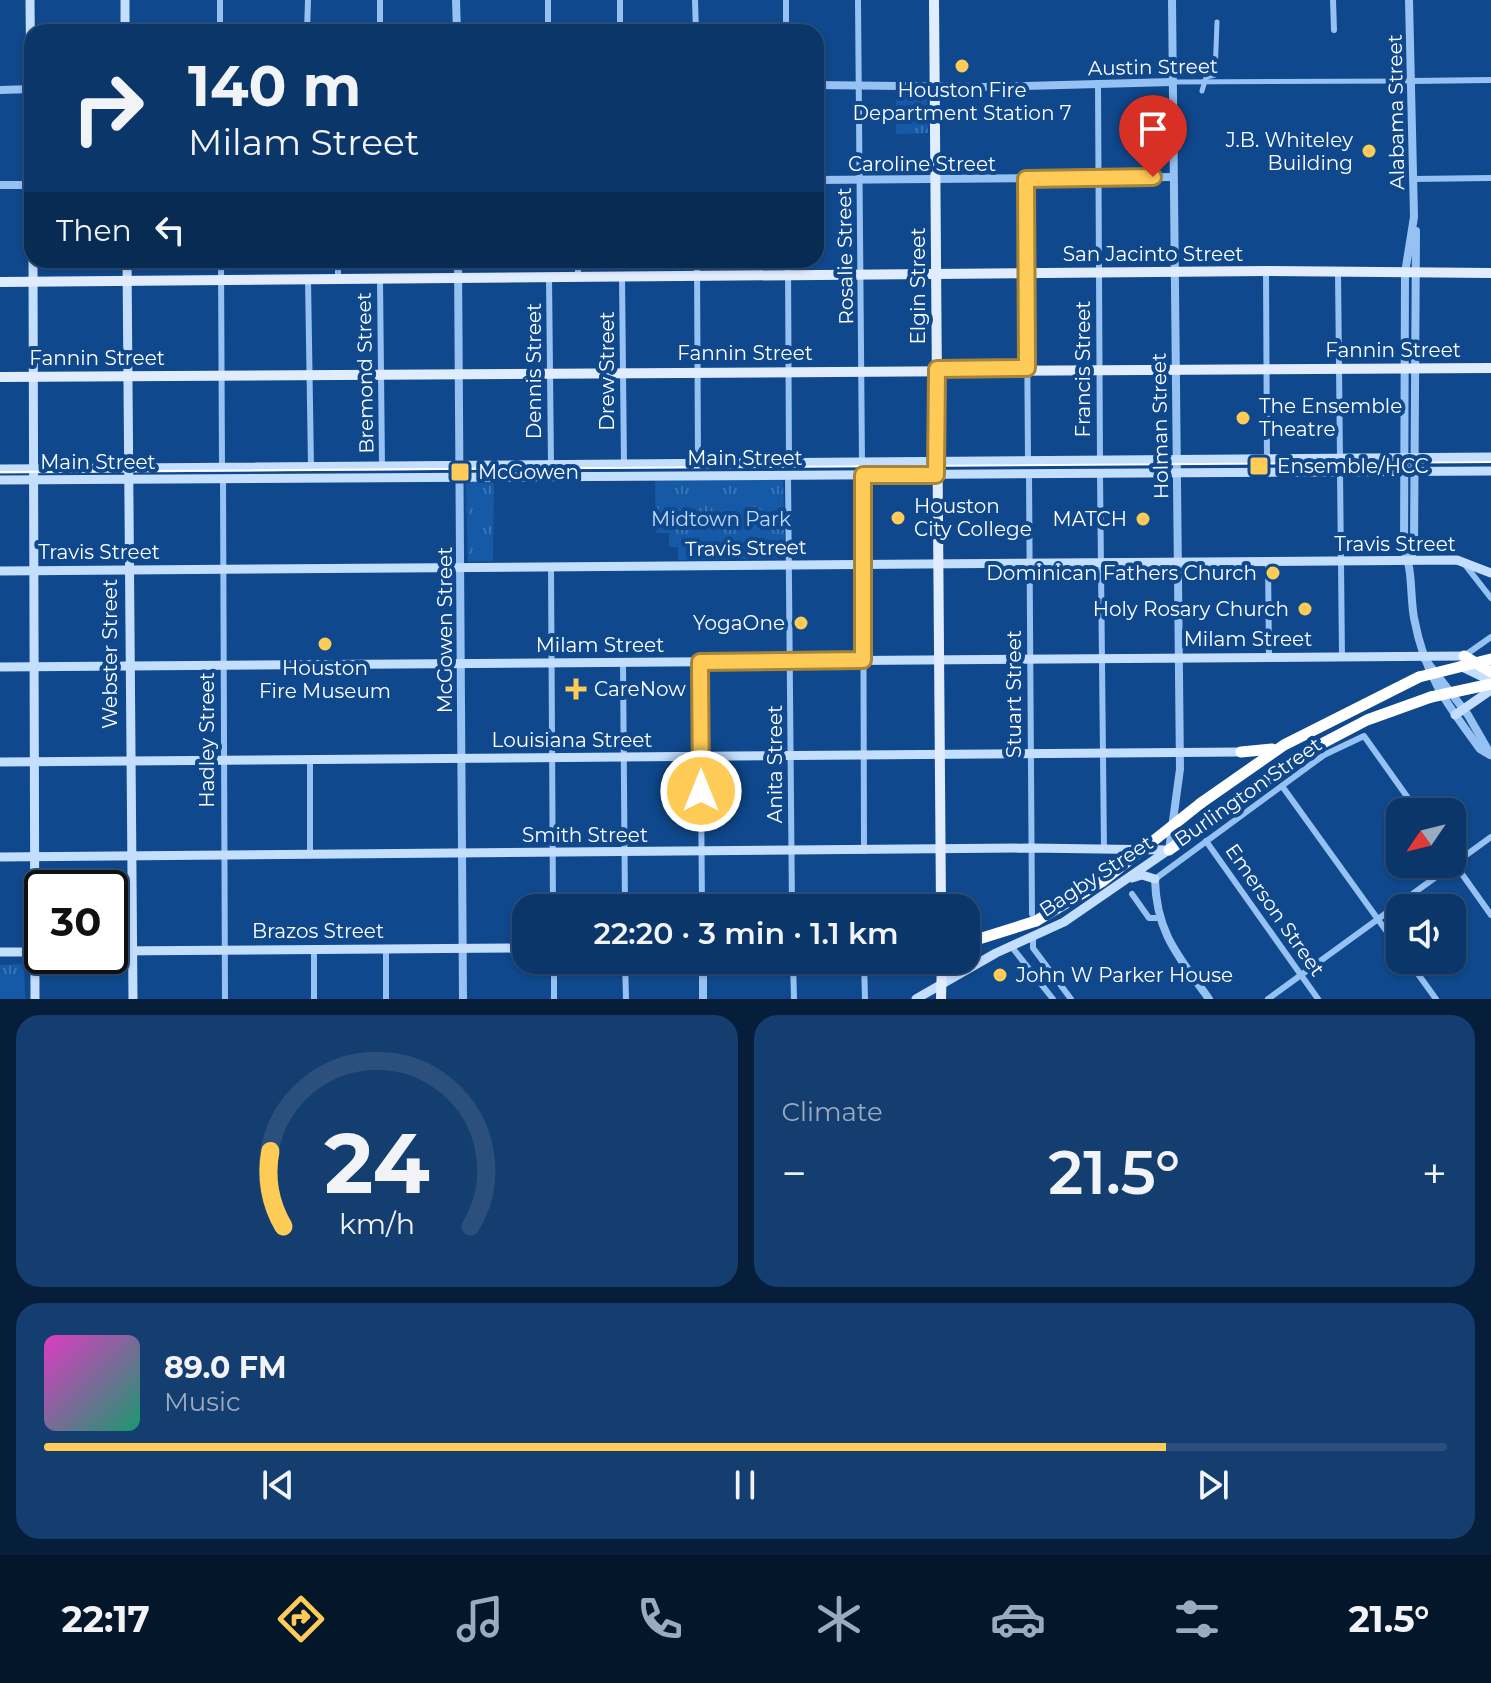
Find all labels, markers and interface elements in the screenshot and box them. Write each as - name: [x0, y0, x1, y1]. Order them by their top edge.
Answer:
- street label: Alabama Street: [1383, 34, 1409, 190]
- text: 140 m: [188, 52, 361, 120]
- street label: Austin Street: [1088, 54, 1218, 80]
- icon: right: [56, 56, 160, 160]
- marker: Houston Fire Department Station 7: [953, 57, 971, 75]
- place label: Houston Fire Department Station 7: [853, 78, 1071, 125]
- pin: [1119, 95, 1187, 177]
- icon: arrive: [1131, 107, 1175, 151]
- text: Milam Street: [188, 120, 419, 164]
- place label: J.B. Whiteley Building: [1225, 128, 1353, 175]
- marker: J.B. Whiteley Building: [1360, 142, 1378, 160]
- street label: Caroline Street: [848, 152, 996, 176]
- street label: Rosalie Street: [832, 187, 858, 325]
- icon: left: [148, 208, 192, 252]
- text: Then: [56, 212, 132, 249]
- street label: Elgin Street: [906, 227, 930, 345]
- street label: San Jacinto Street: [1063, 242, 1243, 266]
- street label: Bremond Street: [352, 292, 378, 454]
- street label: Francis Street: [1071, 301, 1095, 437]
- street label: Dennis Street: [522, 303, 546, 439]
- street label: Drew Street: [595, 311, 619, 431]
- street label: Fannin Street: [1325, 338, 1461, 362]
- street label: Fannin Street: [677, 341, 813, 365]
- street label: Fannin Street: [29, 346, 165, 370]
- street label: Holman Street: [1147, 353, 1173, 499]
- place label: The Ensemble Theatre: [1259, 394, 1402, 441]
- marker: The Ensemble Theatre: [1234, 409, 1252, 427]
- street label: Main Street: [687, 446, 803, 470]
- street label: Main Street: [40, 450, 156, 474]
- place label: Ensemble/HCC: [1277, 454, 1429, 478]
- marker: Ensemble/HCC: [1248, 455, 1270, 477]
- place label: McGowen: [478, 460, 579, 484]
- marker: McGowen: [449, 461, 471, 483]
- place label: Houston City College: [914, 494, 1032, 541]
- park label: Midtown Park: [651, 507, 791, 531]
- place label: MATCH: [1053, 507, 1127, 531]
- marker: Houston City College: [889, 509, 907, 527]
- marker: MATCH: [1134, 510, 1152, 528]
- street label: Travis Street: [1334, 532, 1456, 556]
- street label: Travis Street: [685, 535, 807, 561]
- street label: Travis Street: [38, 540, 160, 564]
- street label: McGowen Street: [433, 547, 457, 713]
- place label: Dominican Fathers Church: [986, 561, 1257, 585]
- marker: Dominican Fathers Church: [1264, 564, 1282, 582]
- street label: Webster Street: [98, 579, 122, 729]
- place label: Holy Rosary Church: [1093, 597, 1289, 621]
- marker: Holy Rosary Church: [1296, 600, 1314, 618]
- place label: YogaOne: [693, 611, 785, 635]
- marker: YogaOne: [792, 614, 810, 632]
- street label: Milam Street: [1184, 627, 1312, 651]
- street label: Stuart Street: [1002, 630, 1026, 758]
- street label: Milam Street: [536, 633, 664, 657]
- marker: Houston Fire Museum: [316, 635, 334, 653]
- place label: Houston Fire Museum: [259, 656, 391, 703]
- street label: Hadley Street: [195, 672, 219, 808]
- place label: CareNow: [594, 677, 686, 701]
- marker: CareNow: [565, 678, 587, 700]
- street label: Anita Street: [763, 705, 787, 823]
- street label: Louisiana Street: [492, 728, 652, 752]
- street label: Burlington Street: [1170, 732, 1326, 852]
- position arrow: [659, 749, 743, 833]
- north arrow: [1386, 798, 1466, 878]
- map controls: [1386, 798, 1466, 974]
- street label: Smith Street: [522, 823, 648, 847]
- street label: Bagby Street: [1035, 830, 1157, 922]
- street label: Emerson Street: [1220, 839, 1330, 981]
- speed limit sign: 30: [24, 870, 128, 974]
- button: sound: [1386, 894, 1466, 974]
- text: 22:20 · 3 min · 1.1 km: [593, 915, 899, 952]
- street label: Brazos Street: [252, 919, 384, 943]
- place label: John W Parker House: [1015, 963, 1233, 987]
- marker: John W Parker House: [991, 966, 1009, 984]
- text: Climate: [782, 1096, 883, 1128]
- text: 24: [324, 1112, 430, 1214]
- text: 21.5°: [1048, 1136, 1180, 1209]
- text: −: [782, 1146, 807, 1200]
- text: +: [1422, 1146, 1447, 1200]
- text: km/h: [339, 1206, 415, 1241]
- text: 89.0 FM: [164, 1349, 287, 1386]
- text: Music: [164, 1386, 241, 1418]
- icon: previous: [256, 1463, 300, 1507]
- icon: pause: [723, 1463, 767, 1507]
- icon: next: [1191, 1463, 1235, 1507]
- icon: directions: [273, 1591, 329, 1647]
- icon: music: [452, 1591, 508, 1647]
- icon: phone: [632, 1591, 688, 1647]
- icon: climate: [811, 1591, 867, 1647]
- icon: car: [990, 1591, 1046, 1647]
- icon: filters: [1169, 1591, 1225, 1647]
- text: 22:17: [62, 1597, 150, 1641]
- text: 21.5°: [1348, 1597, 1429, 1641]

